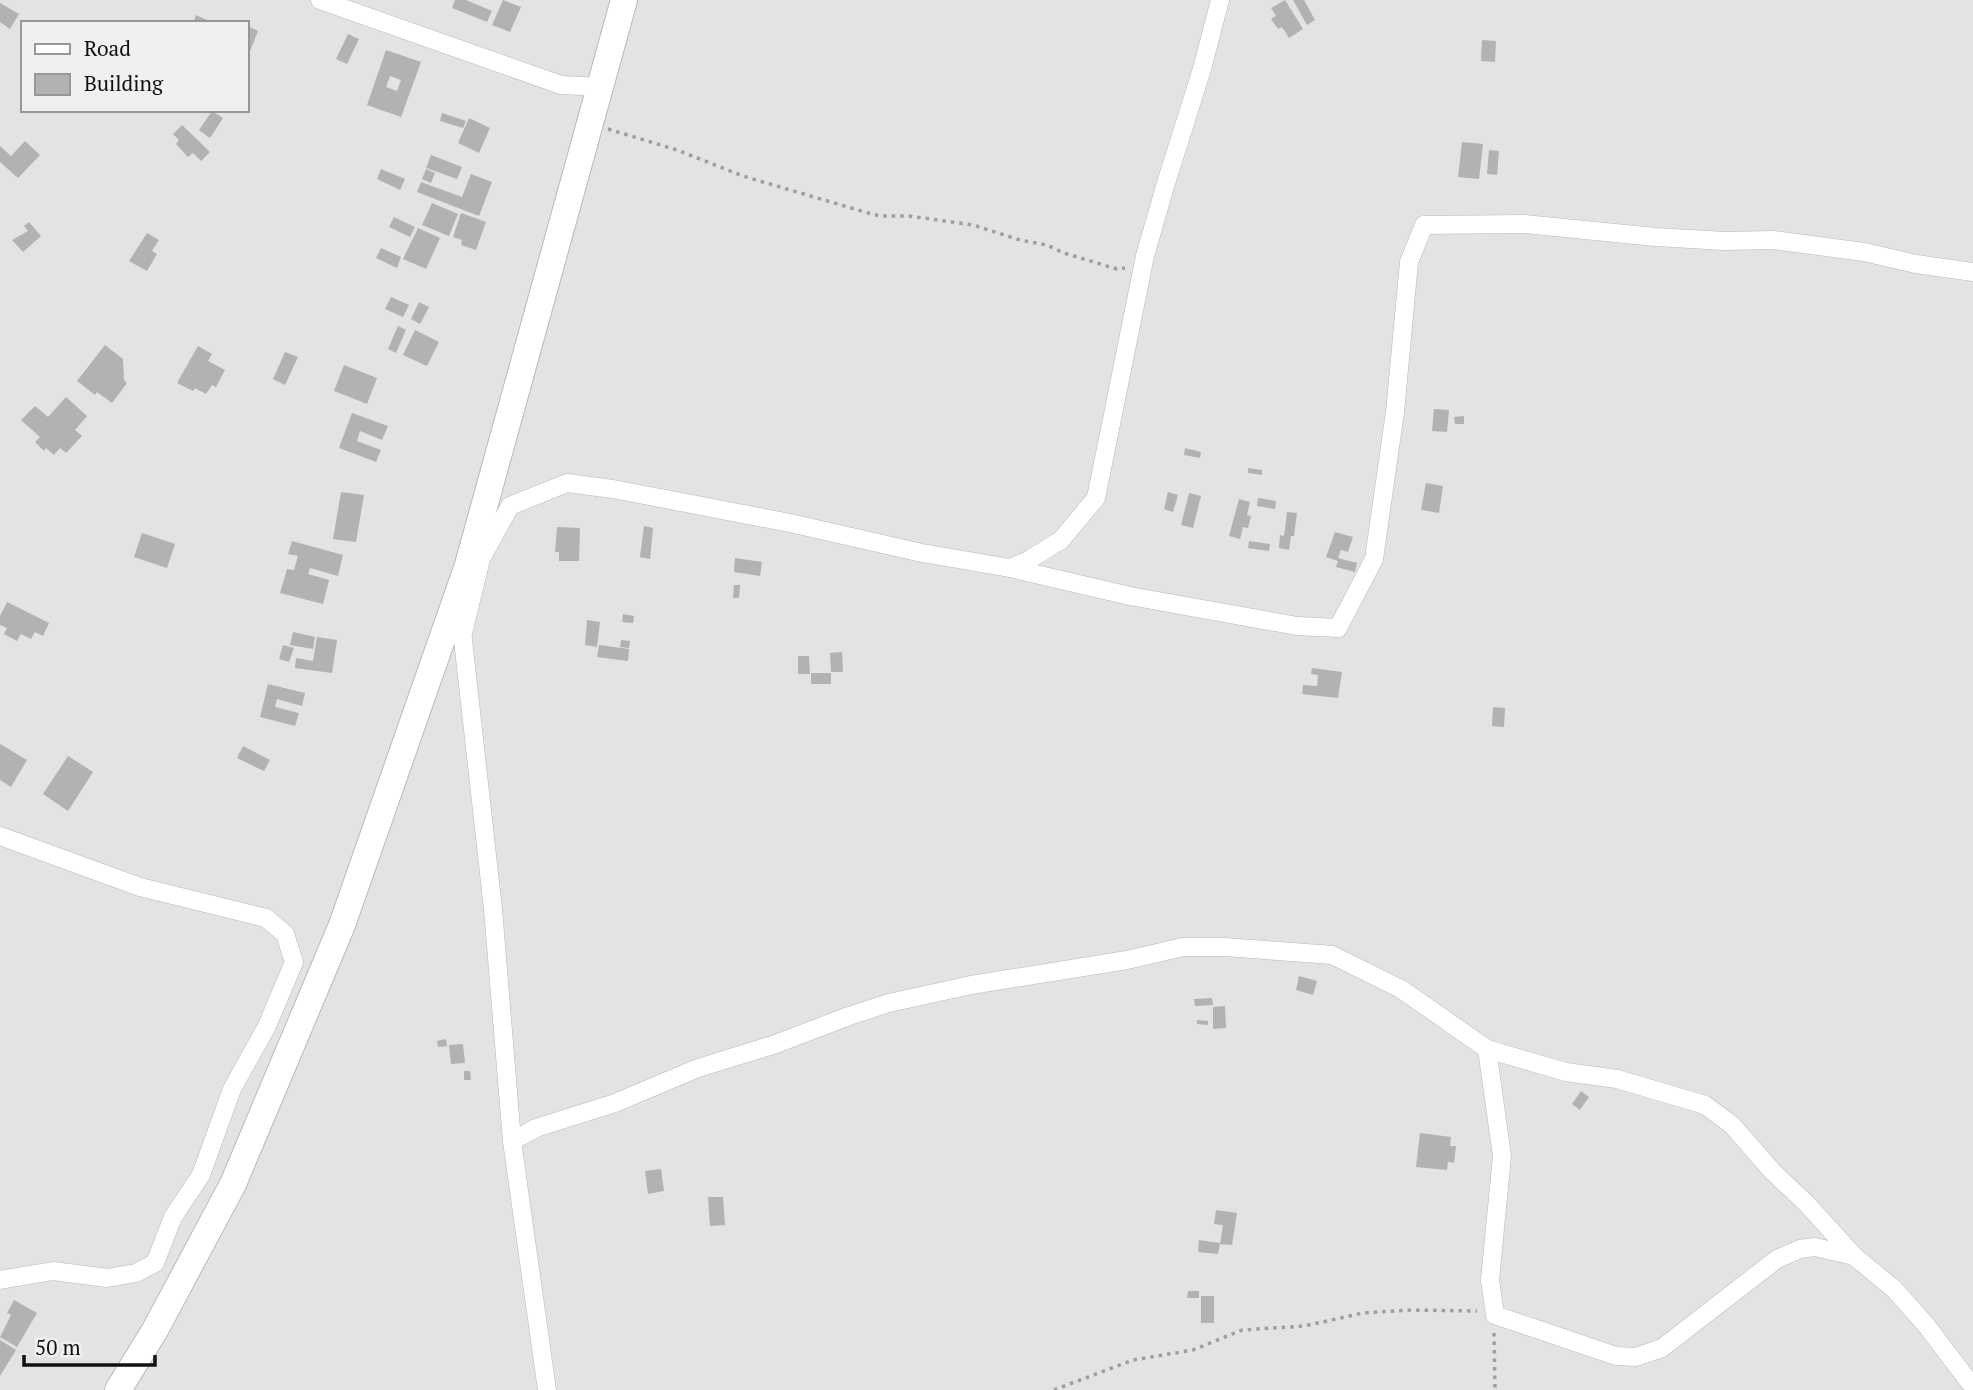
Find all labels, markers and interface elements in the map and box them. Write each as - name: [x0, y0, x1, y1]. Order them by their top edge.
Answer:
- legend: [21, 21, 248, 112]
- text: Road: [84, 34, 131, 62]
- text: Building: [84, 69, 164, 97]
- scale bar: [24, 1324, 156, 1368]
- text: 50 m: [35, 1333, 81, 1361]

